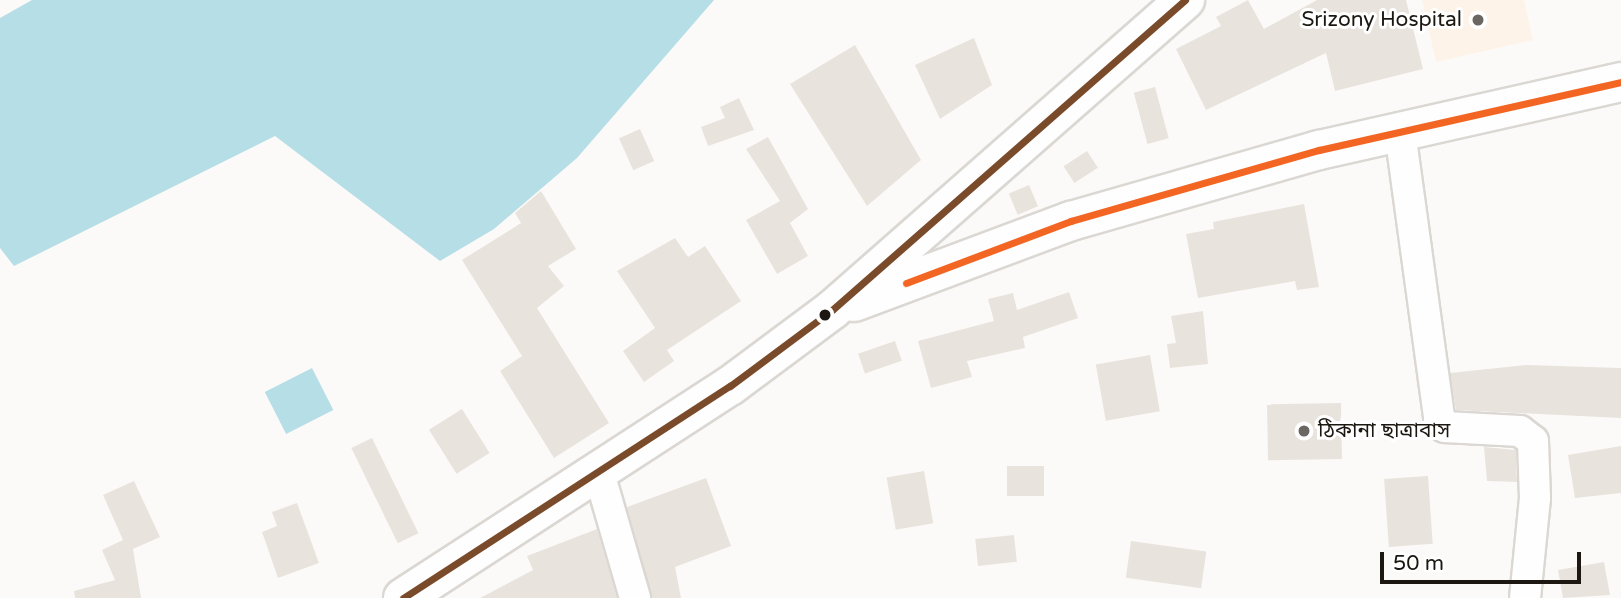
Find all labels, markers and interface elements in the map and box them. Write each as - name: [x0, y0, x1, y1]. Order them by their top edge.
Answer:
- place label: Srizony Hospital: [1301, 7, 1462, 33]
- marker: Srizony Hospital: [1468, 10, 1488, 30]
- unlabelled marker: [818, 308, 832, 322]
- place label: ঠিকানা ছাত্রাবাস: [1318, 418, 1450, 444]
- marker: ঠিকানা ছাত্রাবাস: [1296, 423, 1312, 439]
- scale bar: [1383, 538, 1584, 582]
- text: 50 m: [1393, 551, 1444, 576]

